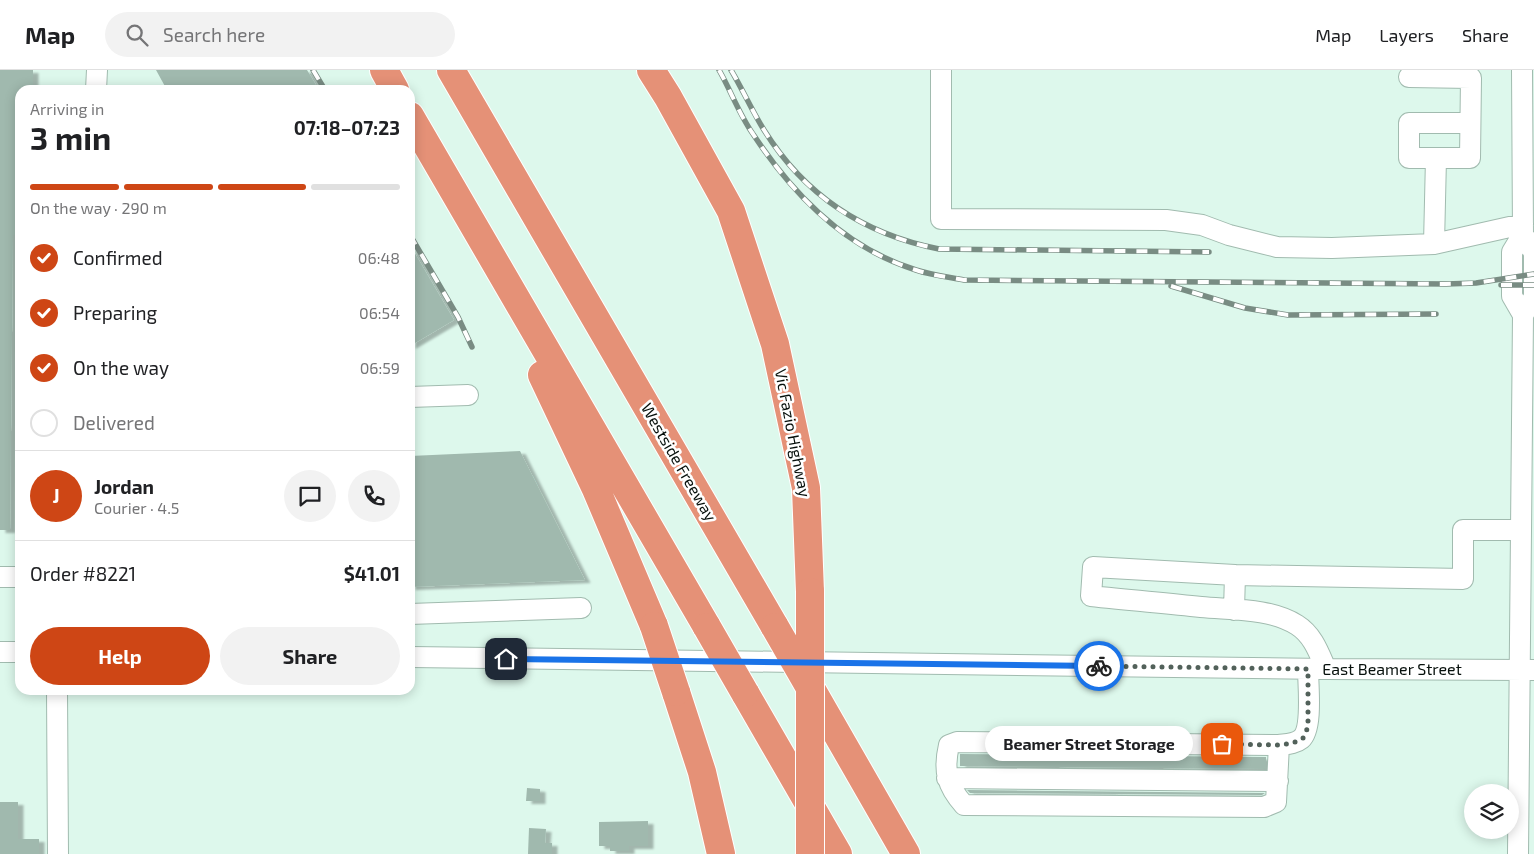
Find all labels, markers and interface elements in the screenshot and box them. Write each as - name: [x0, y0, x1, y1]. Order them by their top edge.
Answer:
- search box: [105, 12, 455, 57]
- text: Map: [25, 20, 75, 49]
- icon: search: [123, 21, 151, 49]
- text: Search here: [163, 23, 265, 46]
- text: Map: [1315, 24, 1351, 46]
- text: Layers: [1379, 24, 1434, 46]
- text: Share: [1462, 24, 1509, 46]
- text: Arriving in: [30, 99, 104, 118]
- text: 07:18–07:23: [294, 116, 400, 139]
- text: 3 min: [30, 118, 111, 156]
- text: On the way · 290 m: [30, 198, 167, 217]
- icon: check: [30, 244, 58, 272]
- text: Confirmed: [73, 246, 163, 269]
- text: 06:48: [358, 248, 400, 267]
- icon: check: [30, 299, 58, 327]
- text: Preparing: [73, 301, 157, 324]
- text: 06:54: [359, 303, 400, 322]
- icon: check: [30, 354, 58, 382]
- text: On the way: [73, 356, 169, 379]
- text: 06:59: [360, 358, 400, 377]
- street label: Vic Fazio Highway: [772, 367, 815, 499]
- street label: Westside Freeway: [638, 399, 721, 525]
- text: Delivered: [73, 411, 155, 434]
- button: chat: [284, 470, 336, 522]
- button: phone: [348, 470, 400, 522]
- text: Jordan: [94, 475, 154, 498]
- text: J: [52, 484, 60, 507]
- text: Courier · 4.5: [94, 498, 179, 517]
- text: Order #8221: [30, 562, 136, 585]
- text: $41.01: [344, 562, 400, 585]
- button: Help: [30, 627, 210, 685]
- button: Share: [220, 627, 400, 685]
- pin: [485, 638, 527, 680]
- courier: [1074, 641, 1124, 691]
- icon: home: [492, 645, 520, 673]
- icon: bike: [1085, 652, 1113, 680]
- street label: East Beamer Street: [1322, 659, 1462, 678]
- pin: [1201, 723, 1243, 765]
- callout: Beamer Street Storage: [984, 726, 1192, 762]
- icon: bag: [1208, 730, 1236, 758]
- text: Beamer Street Storage: [1003, 734, 1175, 753]
- map controls: [1464, 784, 1519, 839]
- button: layers: [1464, 784, 1519, 839]

